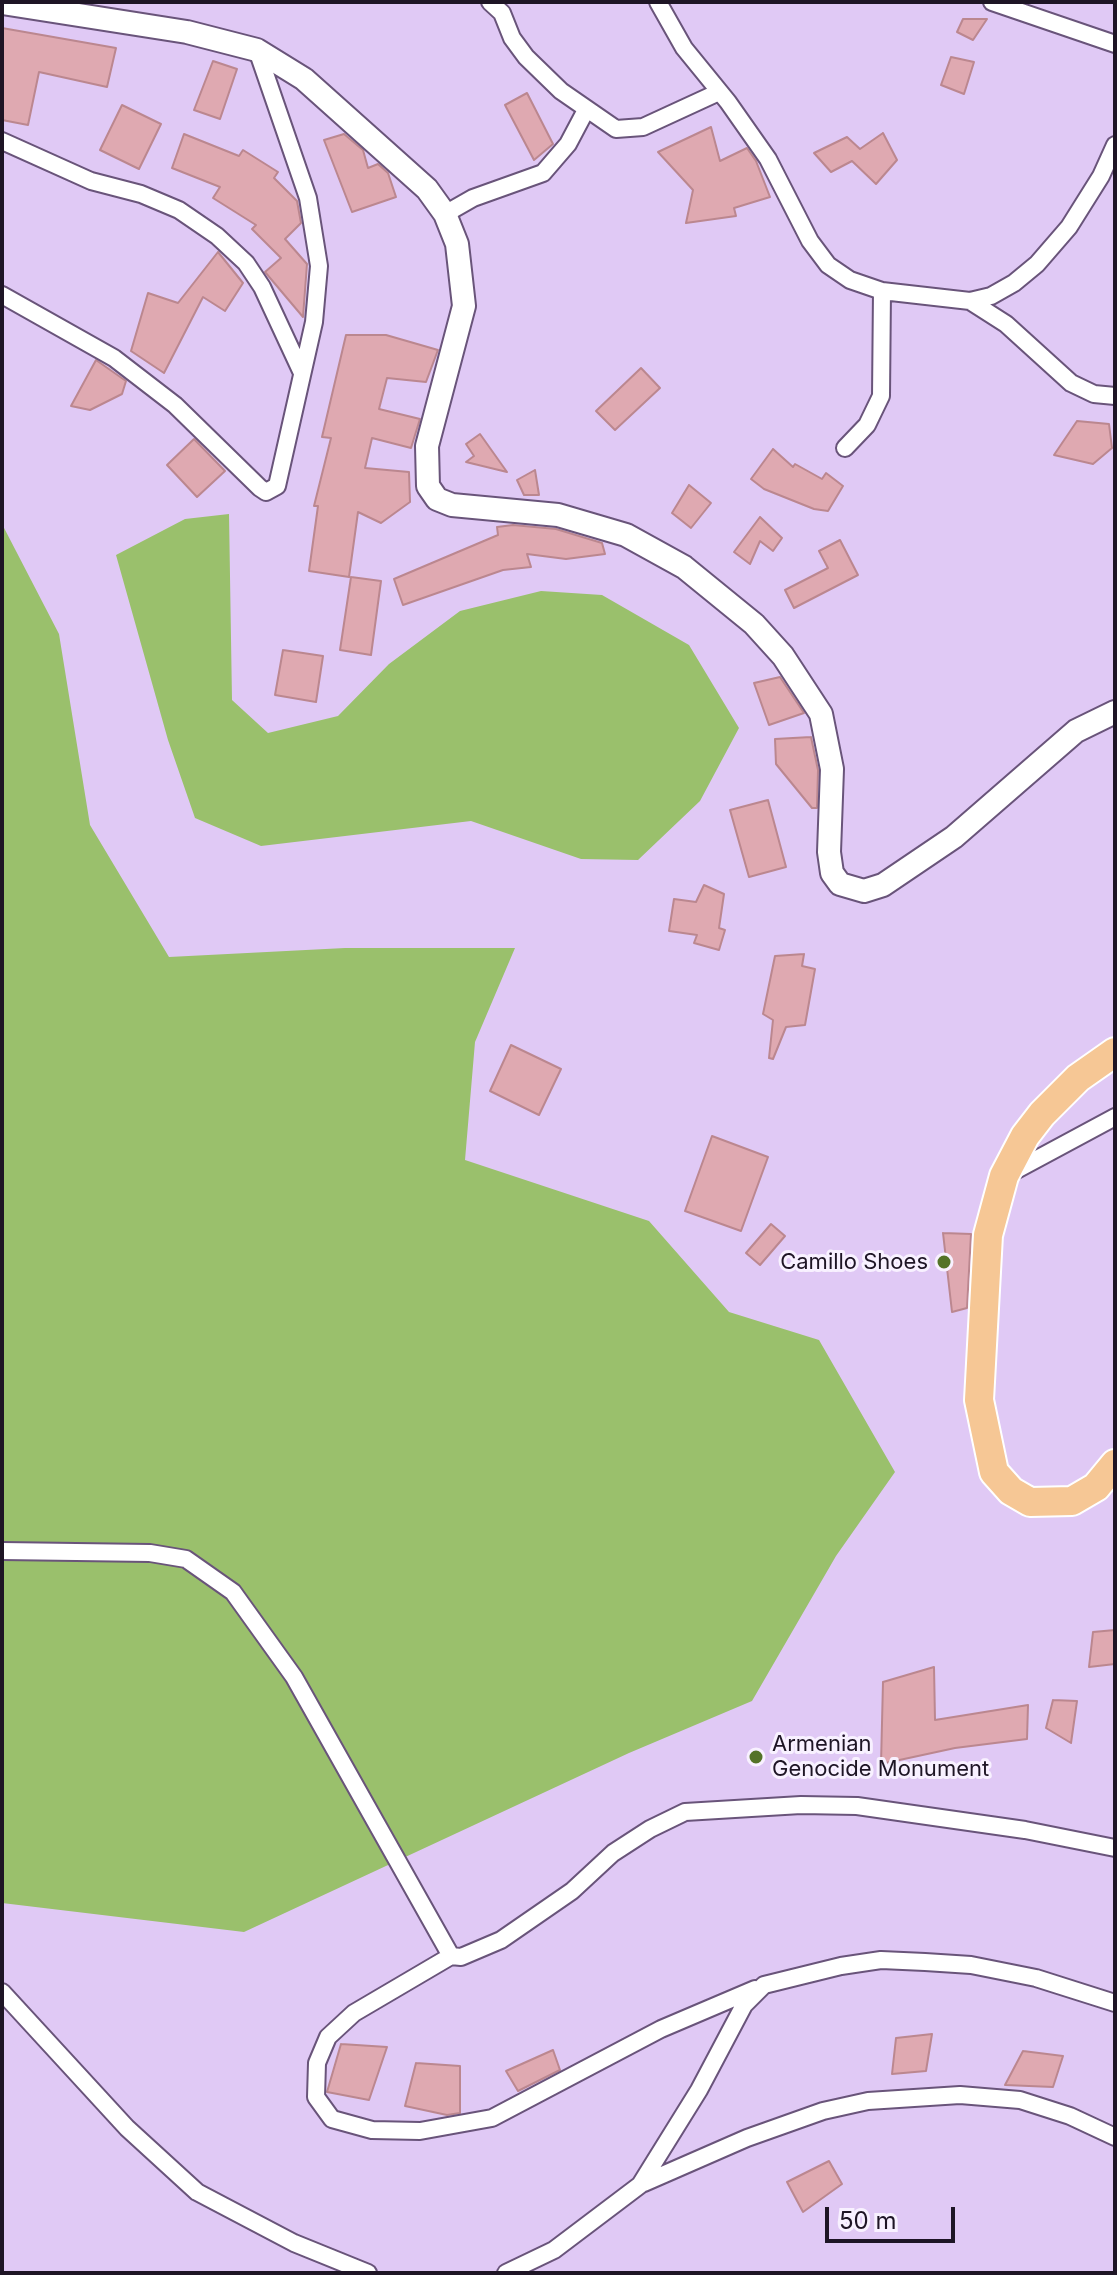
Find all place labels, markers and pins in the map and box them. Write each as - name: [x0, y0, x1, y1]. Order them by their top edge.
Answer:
- place label: Camillo Shoes: [780, 1249, 928, 1275]
- marker: Camillo Shoes: [935, 1253, 953, 1271]
- place label: Armenian Genocide Monument: [772, 1731, 989, 1782]
- marker: Armenian Genocide Monument: [747, 1748, 765, 1766]

